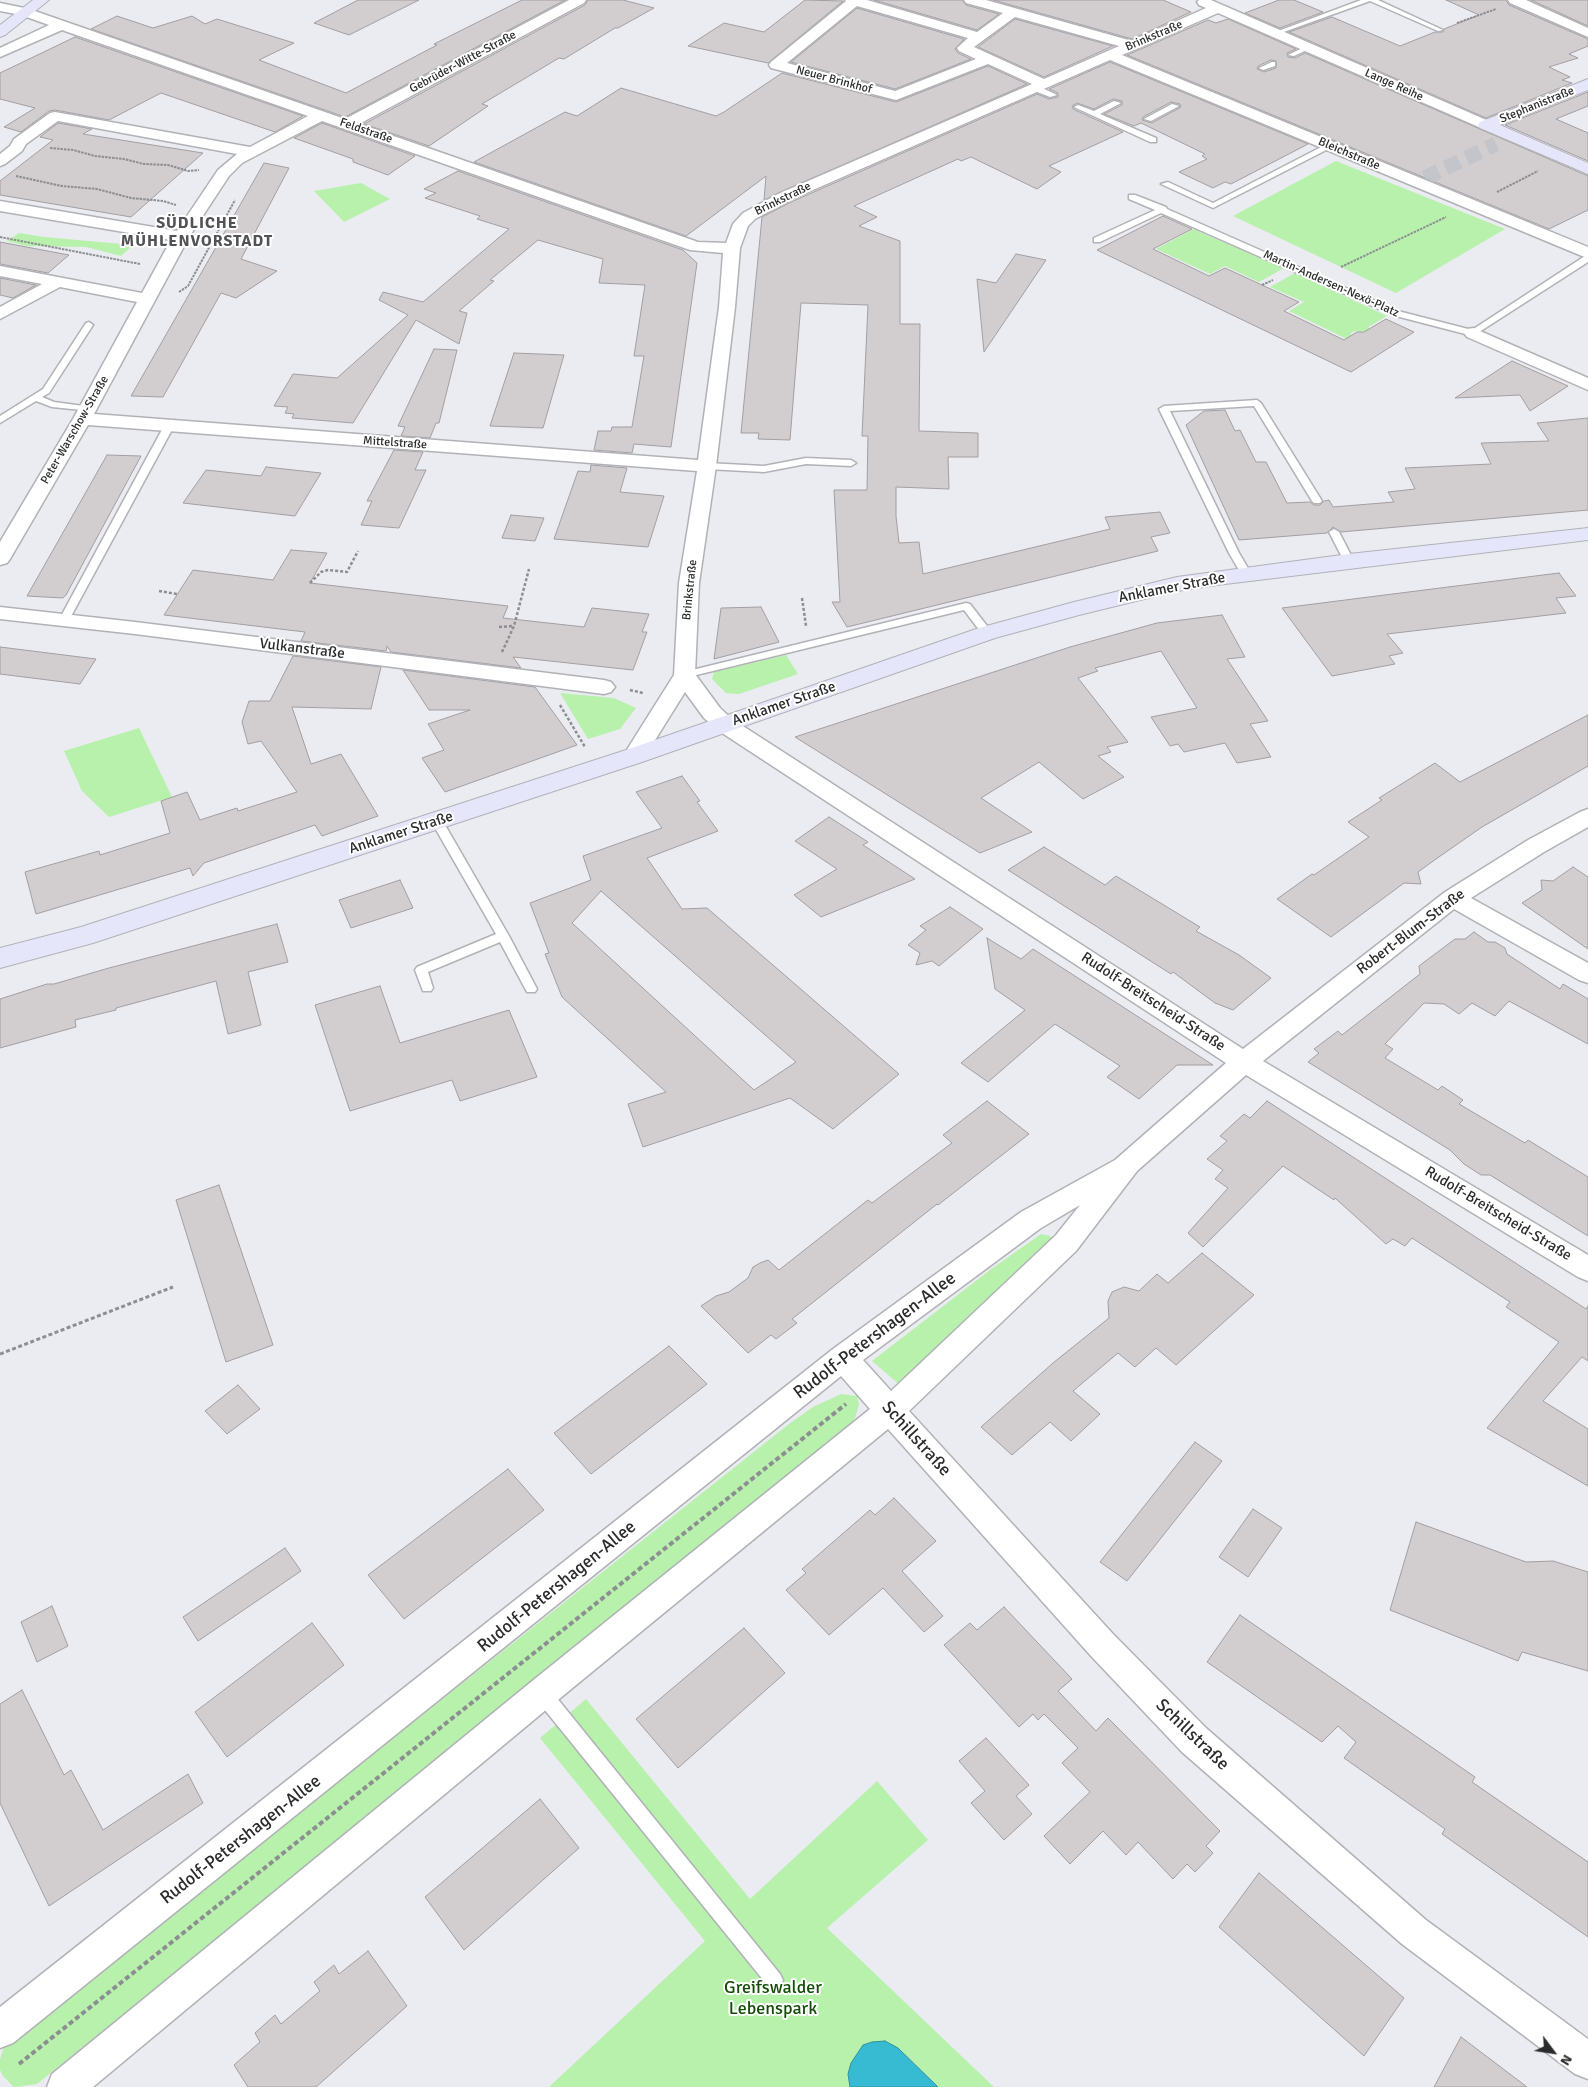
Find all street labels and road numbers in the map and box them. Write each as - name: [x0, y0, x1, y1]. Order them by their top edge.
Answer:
- street label: Brinkstraße: [1123, 17, 1185, 55]
- street label: Gebrüder-Witte-Straße: [407, 28, 519, 96]
- street label: Neuer Brinkhof: [794, 63, 874, 97]
- street label: Lange Reihe: [1362, 66, 1426, 104]
- street label: Stephanistraße: [1498, 84, 1576, 126]
- street label: Feldstraße: [338, 115, 394, 147]
- street label: Bleichstraße: [1316, 135, 1382, 173]
- street label: Brinkstraße: [752, 179, 814, 219]
- street label: Martin-Andersen-Nexö-Platz: [1261, 247, 1401, 321]
- street label: Peter-Warschow-Straße: [38, 373, 112, 487]
- street label: Mittelstraße: [363, 434, 427, 452]
- street label: Brinkstraße: [680, 559, 700, 621]
- street label: Anklamer Straße: [1117, 569, 1227, 607]
- street label: Vulkanstraße: [258, 635, 346, 663]
- street label: Anklamer Straße: [730, 678, 838, 730]
- street label: Anklamer Straße: [347, 808, 455, 858]
- street label: Robert-Blum-Straße: [1353, 886, 1469, 978]
- street label: Rudolf-Breitscheid-Straße: [1078, 949, 1228, 1055]
- street label: Rudolf-Breitscheid-Straße: [1421, 1163, 1575, 1265]
- street label: Rudolf-Petershagen-Allee: [790, 1268, 960, 1404]
- street label: Schillstraße: [877, 1397, 955, 1481]
- street label: Rudolf-Petershagen-Allee: [473, 1516, 641, 1658]
- street label: Schillstraße: [1151, 1695, 1233, 1775]
- street label: Rudolf-Petershagen-Allee: [157, 1771, 325, 1909]

